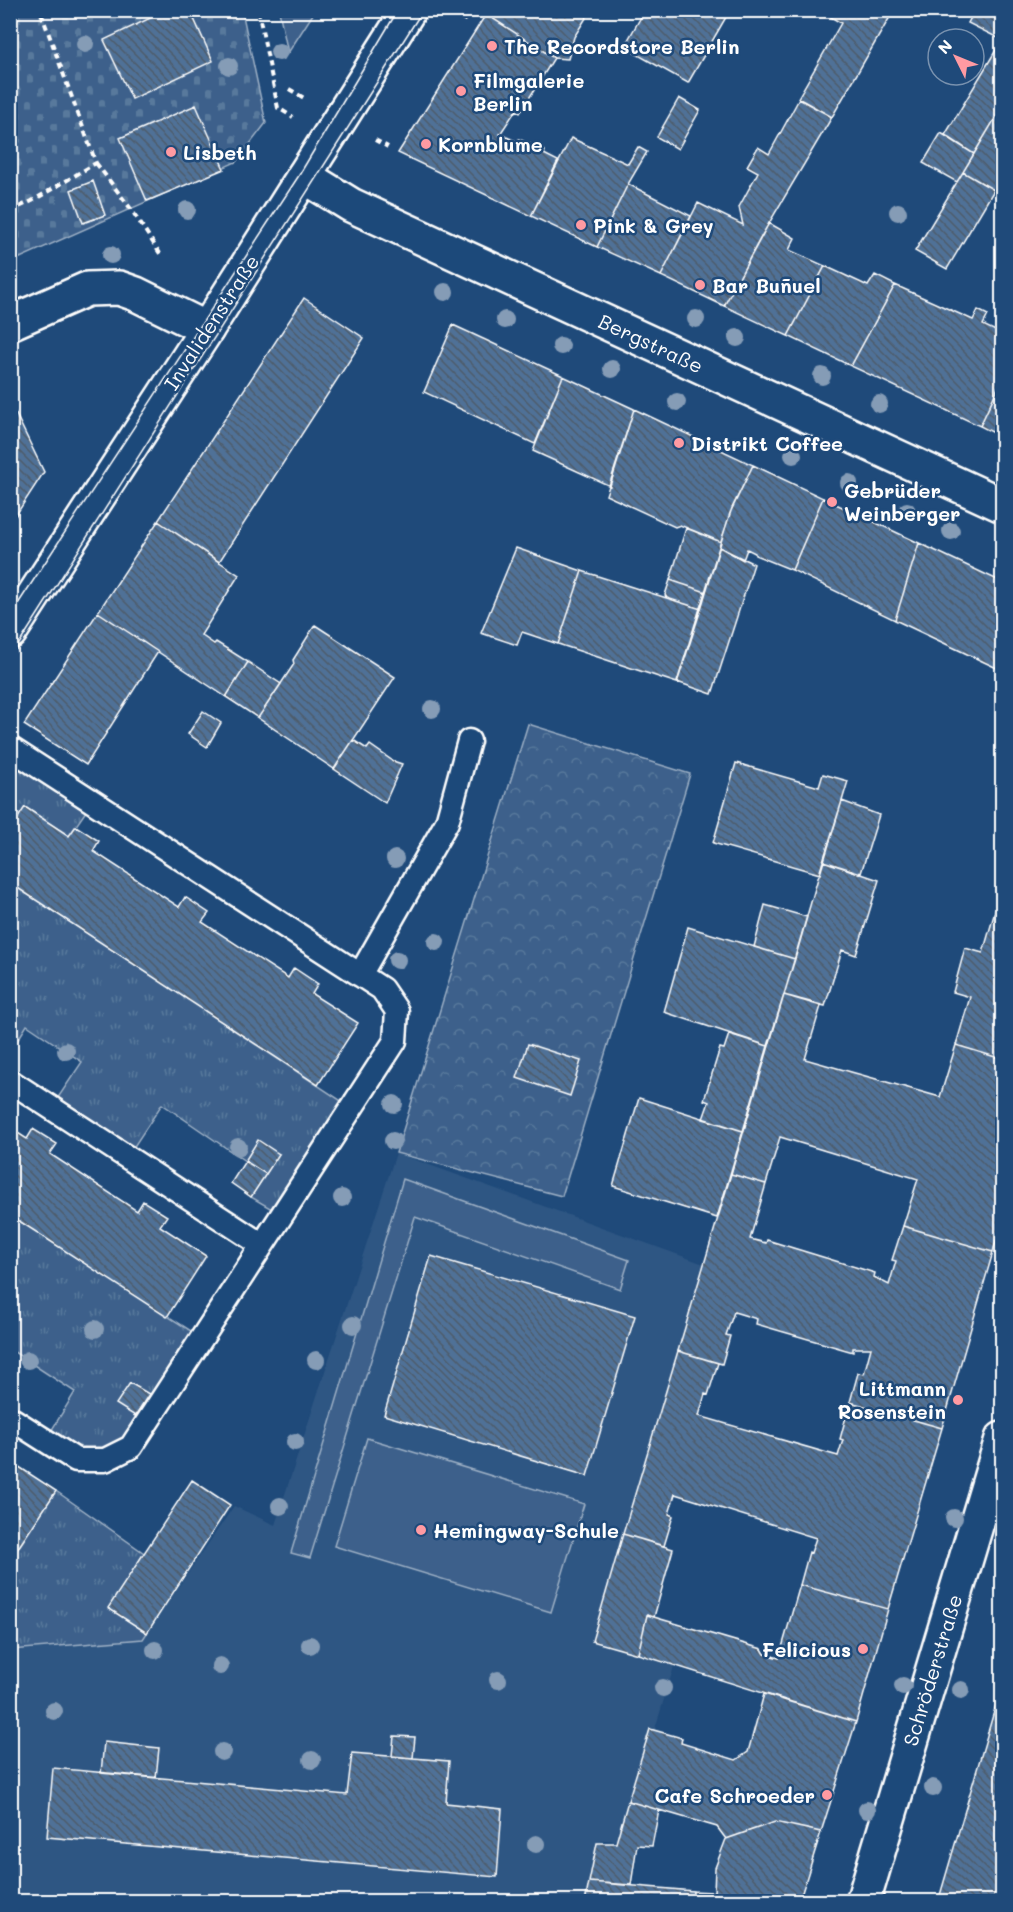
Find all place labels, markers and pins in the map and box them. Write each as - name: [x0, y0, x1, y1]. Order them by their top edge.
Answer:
- place label: The Recordstore Berlin: [504, 33, 740, 59]
- marker: The Recordstore Berlin: [485, 39, 499, 53]
- place label: Filmgalerie Berlin: [473, 67, 585, 116]
- marker: Filmgalerie Berlin: [454, 84, 468, 98]
- place label: Kornblume: [438, 131, 543, 157]
- marker: Kornblume: [419, 137, 433, 151]
- place label: Lisbeth: [183, 139, 257, 165]
- marker: Lisbeth: [164, 145, 178, 159]
- place label: Pink & Grey: [593, 212, 714, 238]
- marker: Pink & Grey: [574, 218, 588, 232]
- place label: Bar Buñuel: [712, 272, 821, 298]
- marker: Bar Buñuel: [693, 278, 707, 292]
- place label: Distrikt Coffee: [691, 430, 843, 456]
- marker: Distrikt Coffee: [672, 436, 686, 450]
- place label: Gebrüder Weinberger: [844, 477, 961, 526]
- marker: Gebrüder Weinberger: [825, 495, 839, 509]
- place label: Littmann Rosenstein: [837, 1375, 946, 1424]
- marker: Littmann Rosenstein: [951, 1393, 965, 1407]
- place label: Hemingway-Schule: [433, 1517, 619, 1543]
- marker: Hemingway-Schule: [414, 1523, 428, 1537]
- place label: Felicious: [762, 1636, 851, 1662]
- marker: Felicious: [856, 1642, 870, 1656]
- place label: Cafe Schroeder: [655, 1782, 815, 1808]
- marker: Cafe Schroeder: [820, 1788, 834, 1802]

